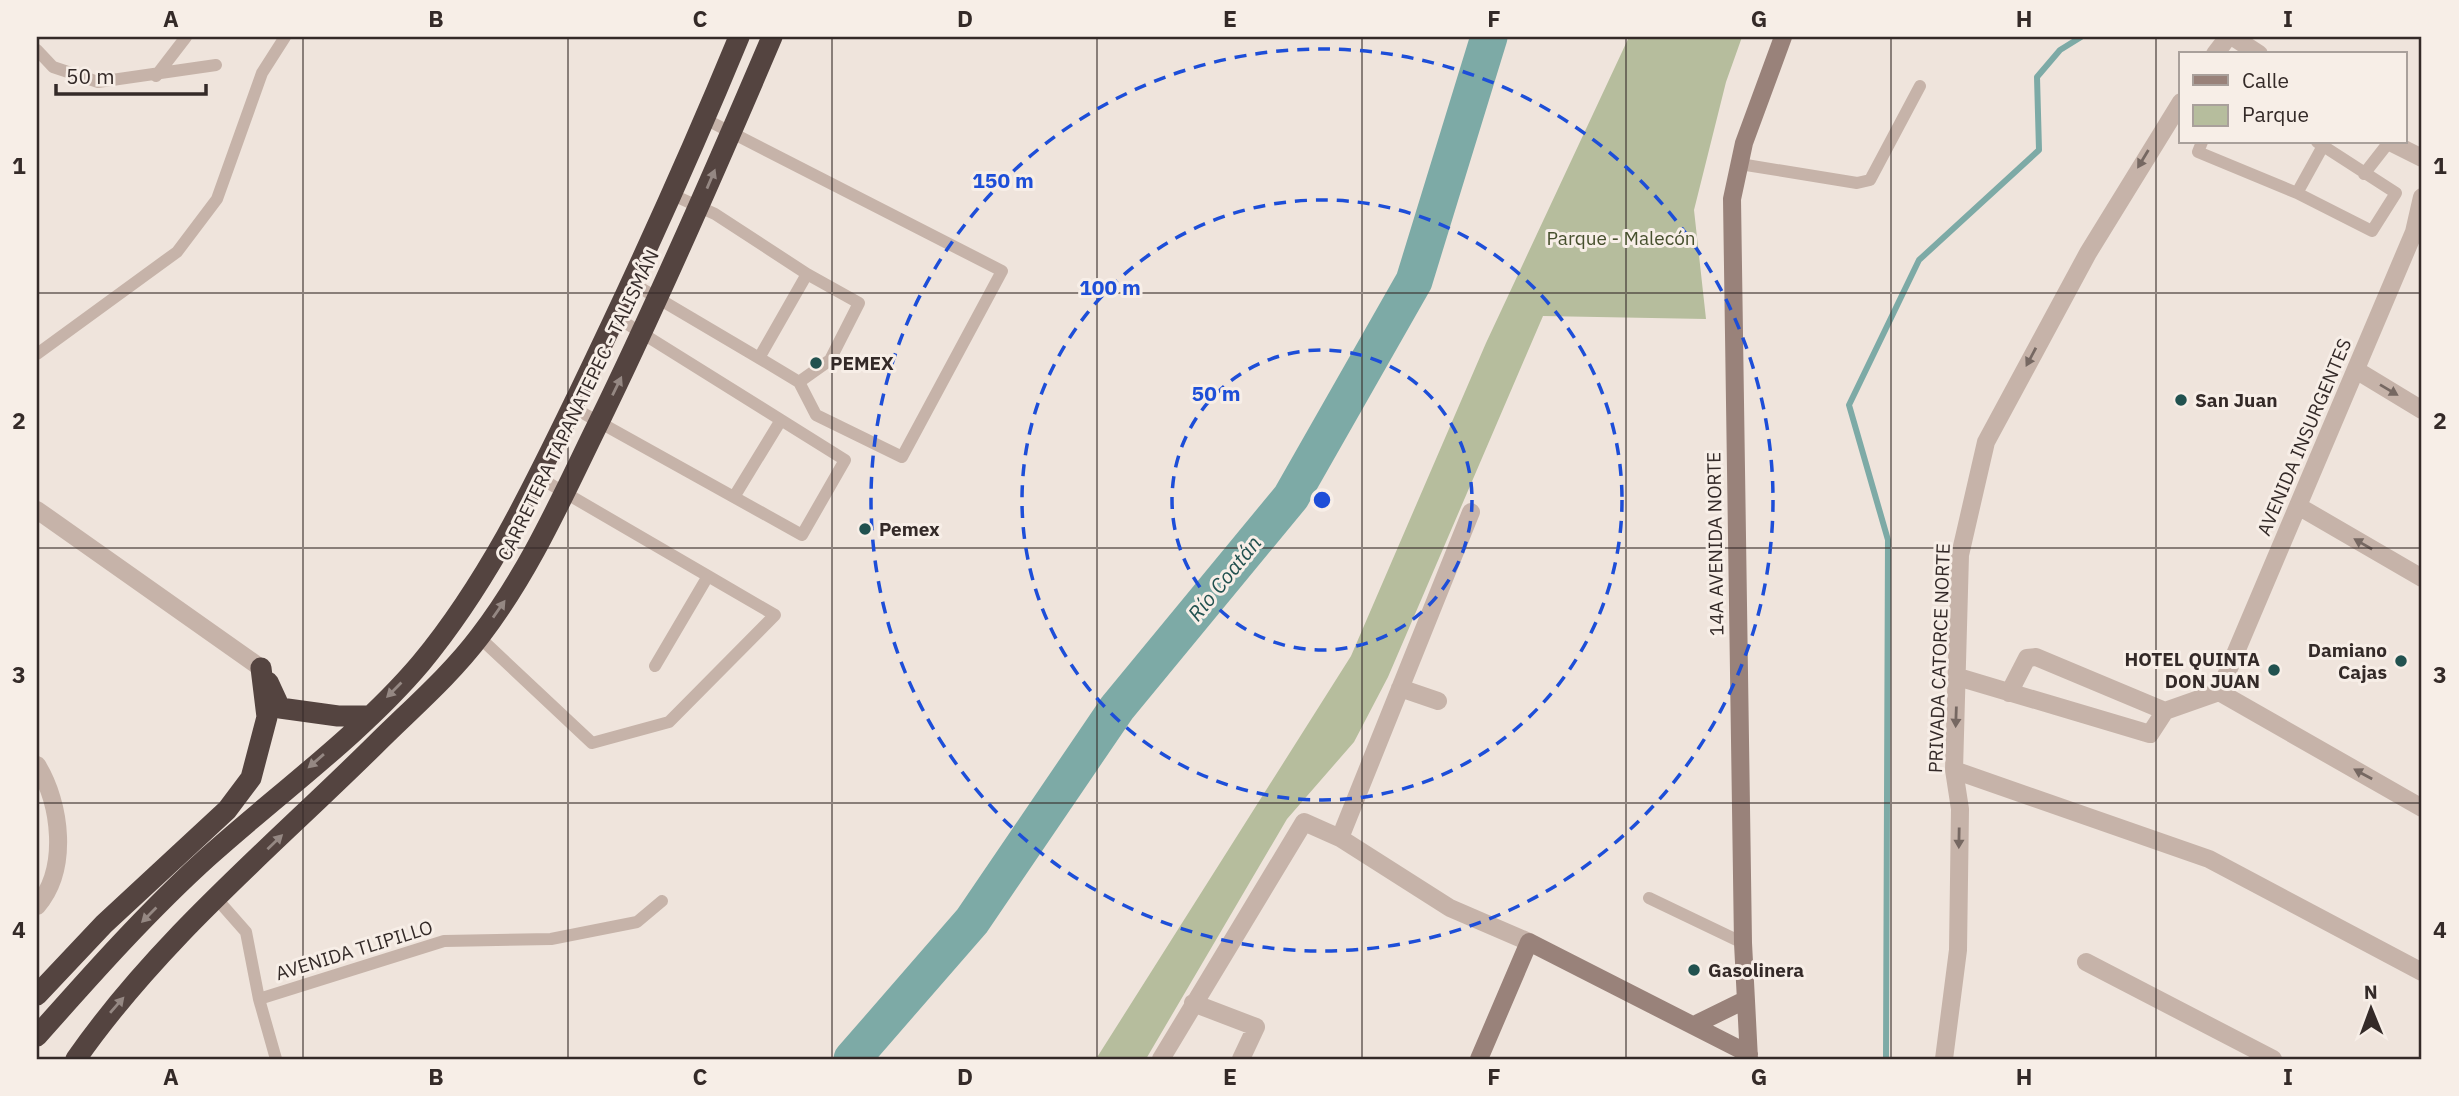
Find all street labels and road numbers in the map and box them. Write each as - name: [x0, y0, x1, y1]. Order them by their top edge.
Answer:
- street label: CARRETERA TAPANATEPEC - TALISMÁN: [492, 246, 664, 564]
- street label: AVENIDA INSURGENTES: [2252, 335, 2356, 539]
- street label: 14A AVENIDA NORTE: [1701, 452, 1729, 636]
- street label: PRIVADA CATORCE NORTE: [1923, 543, 1955, 773]
- street label: AVENIDA TLIPILLO: [272, 915, 436, 985]

